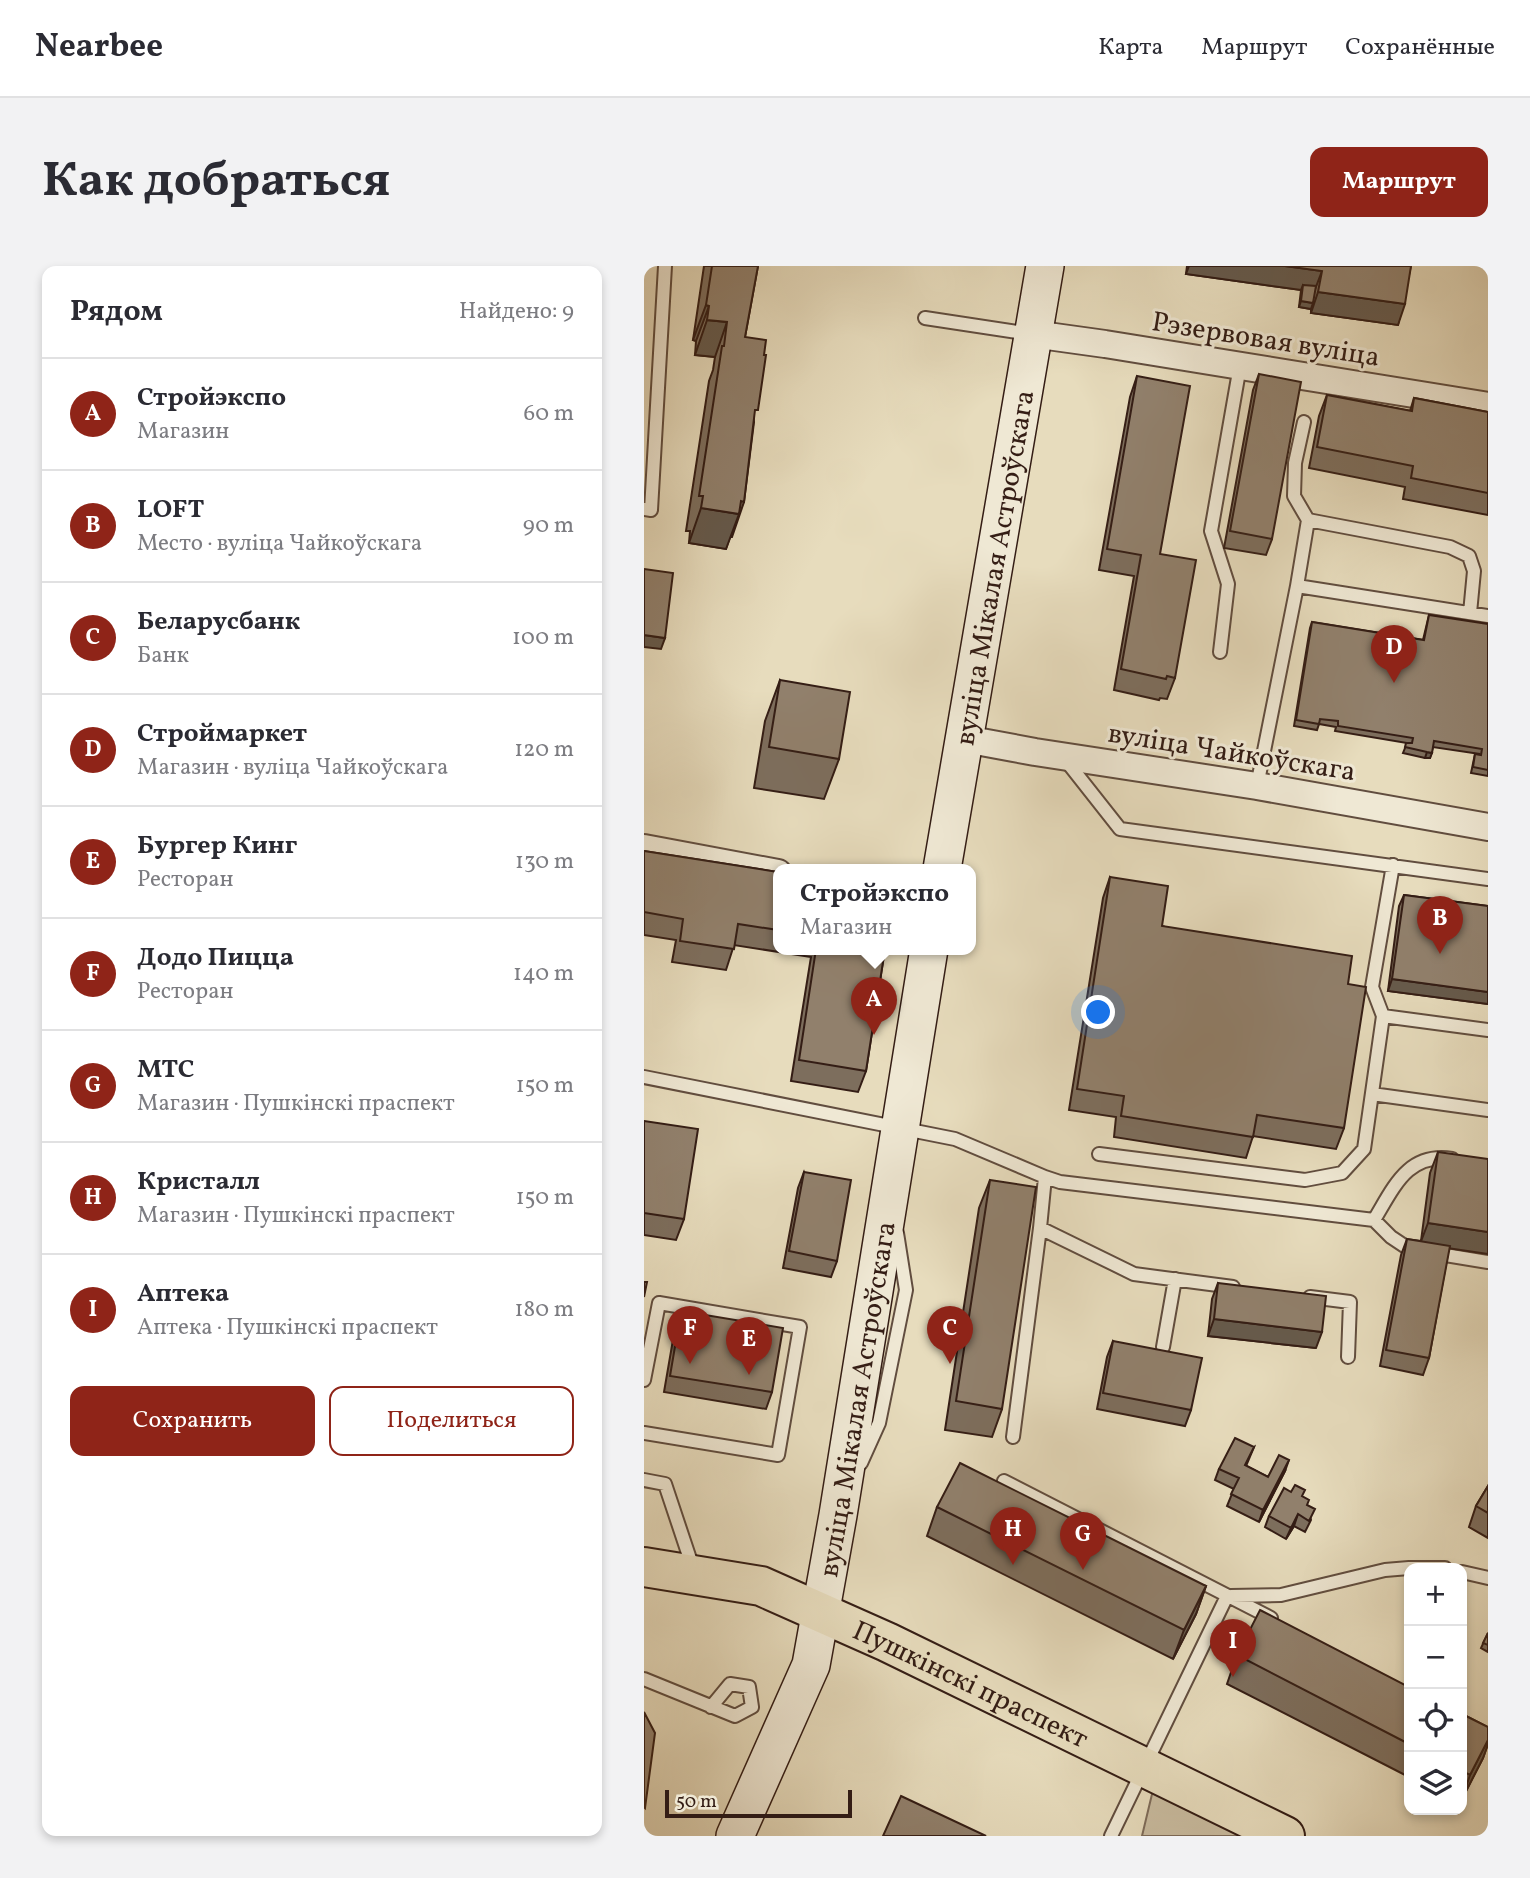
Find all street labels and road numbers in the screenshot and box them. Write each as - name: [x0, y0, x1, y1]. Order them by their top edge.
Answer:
- street label: Рэзервовая вуліца: [1149, 303, 1382, 378]
- street label: вуліца Мікалая Астроўскага: [946, 387, 1046, 748]
- street label: вуліца Чайкоўскага: [1105, 715, 1358, 792]
- street label: вуліца Мікалая Астроўскага: [810, 1219, 907, 1580]
- street label: Пушкінскі праспект: [846, 1612, 1094, 1759]

